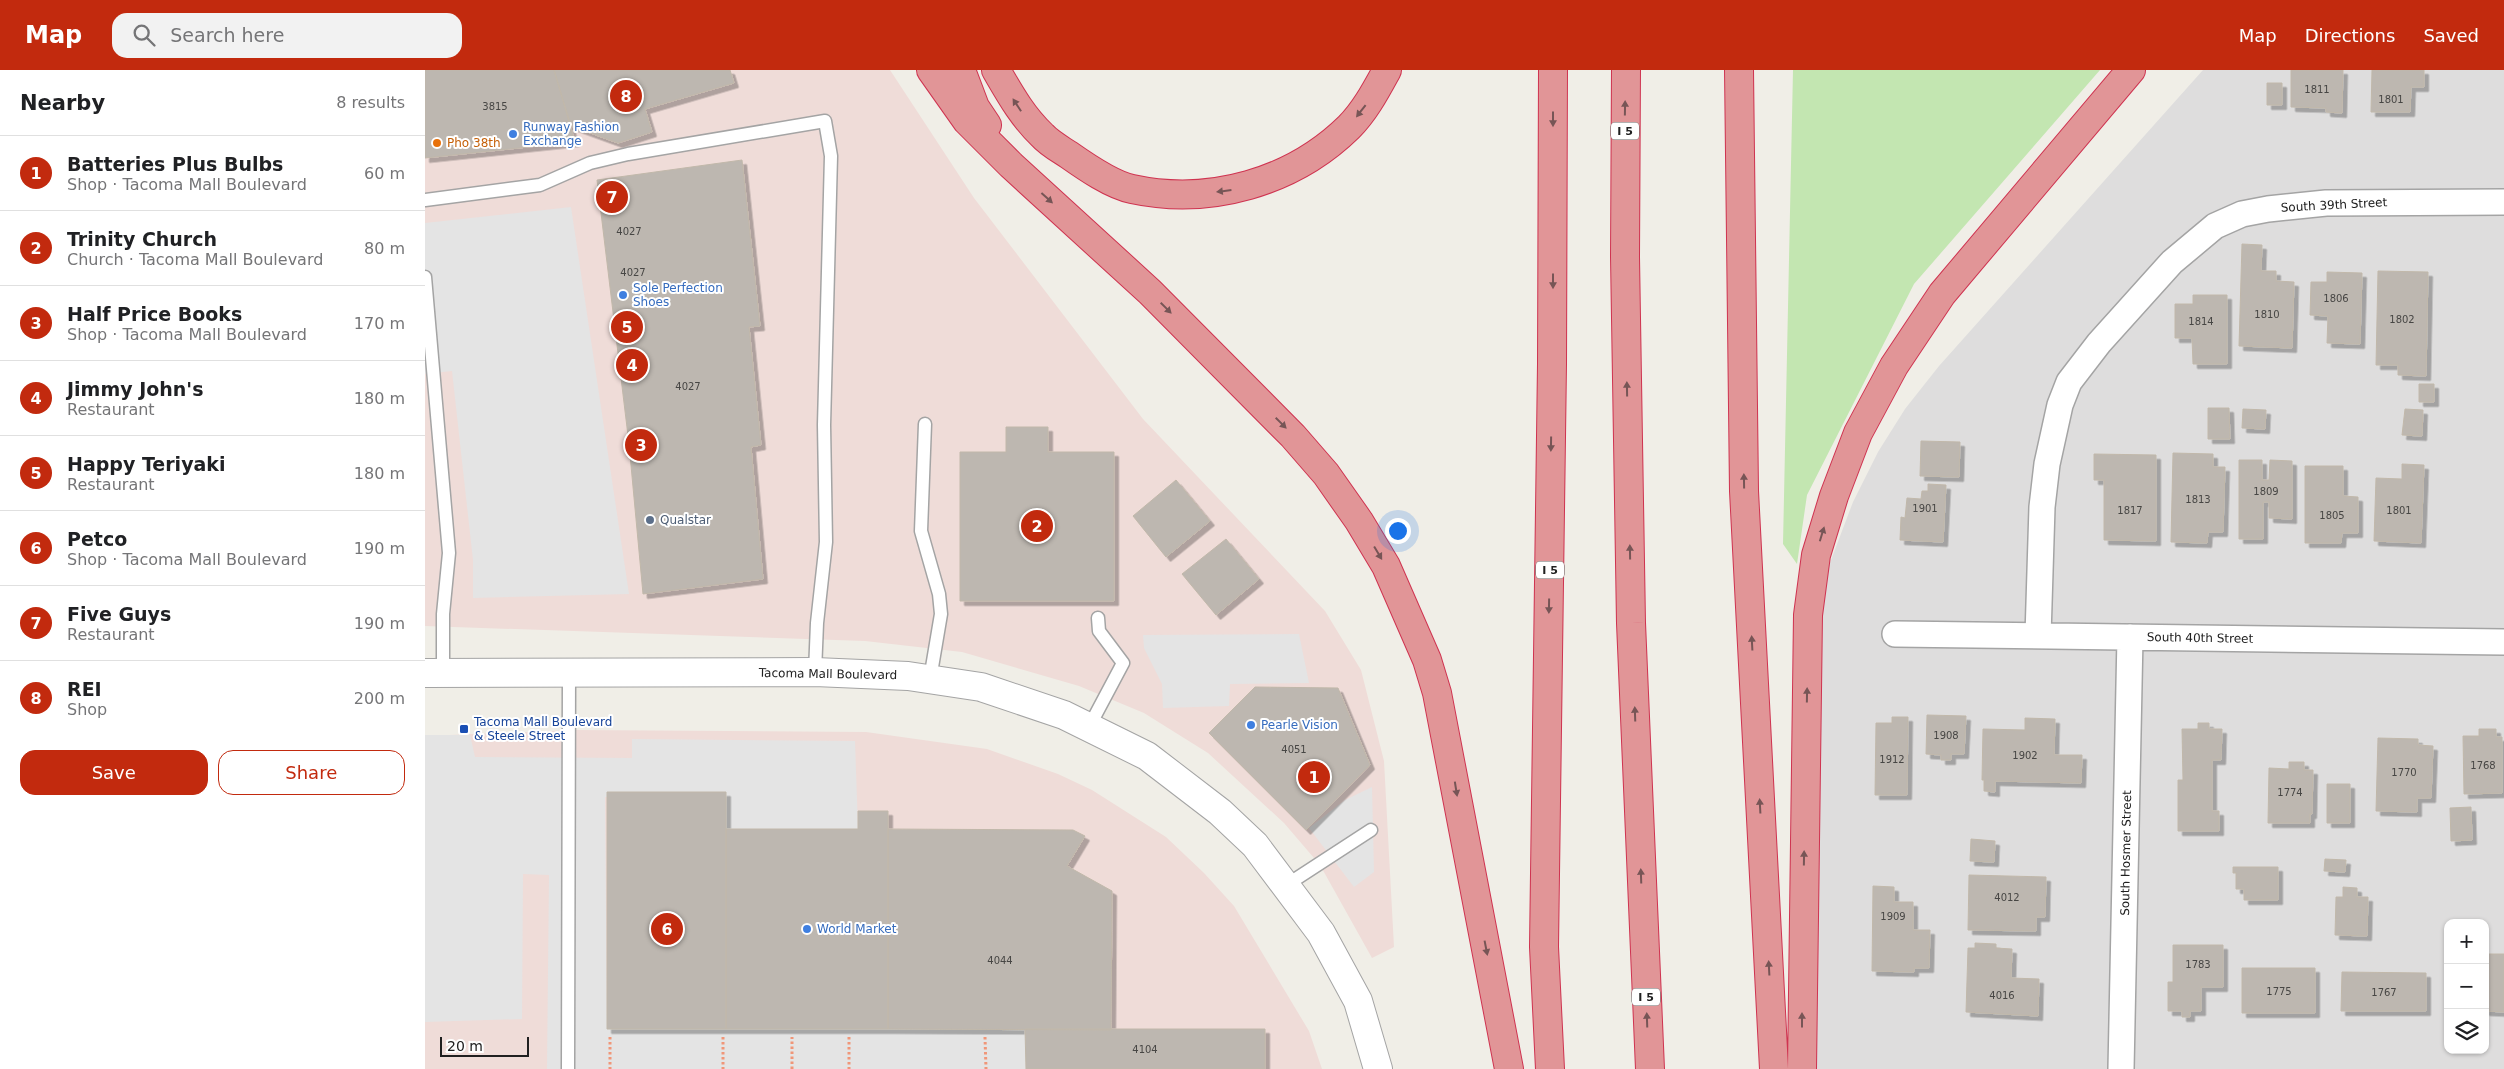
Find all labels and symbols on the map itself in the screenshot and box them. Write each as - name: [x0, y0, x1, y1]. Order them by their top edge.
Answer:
- pin: 8: [610, 77, 642, 115]
- house number: 1811: [2304, 84, 2330, 95]
- house number: 1801: [2378, 94, 2404, 105]
- one-way arrow: [1012, 98, 1021, 112]
- one-way arrow: [1621, 99, 1629, 115]
- house number: 3815: [482, 101, 508, 112]
- one-way arrow: [1356, 104, 1367, 117]
- one-way arrow: [1549, 111, 1557, 127]
- place label: Runway Fashion Exchange: [523, 120, 619, 148]
- road number: I 5: [1611, 122, 1639, 140]
- marker: Runway Fashion Exchange: [507, 128, 519, 140]
- place label: Pho 38th: [447, 136, 501, 150]
- marker: Pho 38th: [431, 137, 443, 149]
- pin: 7: [596, 178, 628, 216]
- one-way arrow: [1216, 187, 1232, 195]
- one-way arrow: [1040, 192, 1052, 204]
- street label: South 39th Street: [2280, 195, 2388, 215]
- house number: 4027: [616, 226, 642, 237]
- house number: 4027: [620, 267, 646, 278]
- one-way arrow: [1549, 273, 1557, 289]
- place label: Sole Perfection Shoes: [633, 281, 723, 309]
- marker: Sole Perfection Shoes: [617, 289, 629, 301]
- house number: 1806: [2323, 293, 2349, 304]
- one-way arrow: [1160, 302, 1172, 314]
- pin: 5: [611, 308, 643, 346]
- house number: 1810: [2254, 309, 2280, 320]
- house number: 1802: [2389, 314, 2415, 325]
- house number: 1814: [2188, 316, 2214, 327]
- pin: 4: [616, 346, 648, 384]
- house number: 4027: [675, 381, 701, 392]
- one-way arrow: [1623, 381, 1631, 397]
- one-way arrow: [1275, 417, 1287, 429]
- pin: 3: [625, 426, 657, 464]
- one-way arrow: [1547, 436, 1555, 452]
- one-way arrow: [1740, 473, 1748, 489]
- house number: 1809: [2253, 486, 2279, 497]
- house number: 1813: [2185, 494, 2211, 505]
- house number: 1901: [1912, 503, 1938, 514]
- house number: 1817: [2117, 505, 2143, 516]
- house number: 1801: [2386, 505, 2412, 516]
- pin: 2: [1021, 507, 1053, 545]
- house number: 1805: [2319, 510, 2345, 521]
- place label: Qualstar: [660, 513, 711, 527]
- marker: Qualstar: [644, 514, 656, 526]
- your location: [1385, 518, 1411, 544]
- one-way arrow: [1819, 527, 1826, 542]
- one-way arrow: [1626, 543, 1634, 559]
- one-way arrow: [1374, 546, 1383, 559]
- road number: I 5: [1536, 562, 1564, 578]
- one-way arrow: [1545, 598, 1553, 614]
- street label: South 40th Street: [2147, 630, 2254, 646]
- one-way arrow: [1747, 635, 1755, 651]
- street label: Tacoma Mall Boulevard: [758, 666, 897, 682]
- one-way arrow: [1803, 687, 1811, 703]
- one-way arrow: [1631, 706, 1639, 722]
- place label: Tacoma Mall Boulevard & Steele Street: [473, 715, 612, 743]
- place label: Pearle Vision: [1261, 718, 1338, 732]
- marker: Pearle Vision: [1245, 719, 1257, 731]
- marker: Tacoma Mall Boulevard & Steele Street: [458, 723, 470, 735]
- house number: 1908: [1933, 730, 1959, 741]
- house number: 4051: [1281, 744, 1307, 755]
- house number: 1902: [2012, 750, 2038, 761]
- house number: 1912: [1879, 754, 1905, 765]
- pin: 1: [1298, 758, 1330, 796]
- house number: 1768: [2470, 760, 2496, 771]
- house number: 1770: [2391, 767, 2417, 778]
- one-way arrow: [1452, 781, 1460, 797]
- house number: 1774: [2277, 787, 2303, 798]
- street label: South Hosmer Street: [2118, 790, 2134, 916]
- one-way arrow: [1756, 797, 1764, 813]
- one-way arrow: [1801, 850, 1809, 866]
- one-way arrow: [1637, 868, 1645, 884]
- house number: 4012: [1994, 892, 2020, 903]
- pin: 6: [651, 910, 683, 948]
- house number: 1909: [1880, 911, 1906, 922]
- place label: World Market: [817, 922, 897, 936]
- marker: World Market: [801, 923, 813, 935]
- one-way arrow: [1482, 941, 1490, 957]
- house number: 4044: [987, 955, 1013, 966]
- house number: 1783: [2185, 959, 2211, 970]
- one-way arrow: [1764, 960, 1772, 976]
- house number: 1775: [2266, 986, 2292, 997]
- house number: 1767: [2371, 987, 2397, 998]
- road number: I 5: [1632, 989, 1660, 1006]
- house number: 4016: [1989, 990, 2015, 1001]
- one-way arrow: [1642, 1012, 1650, 1028]
- one-way arrow: [1799, 1012, 1807, 1028]
- scale bar: [440, 1034, 529, 1057]
- house number: 4104: [1132, 1044, 1158, 1055]

